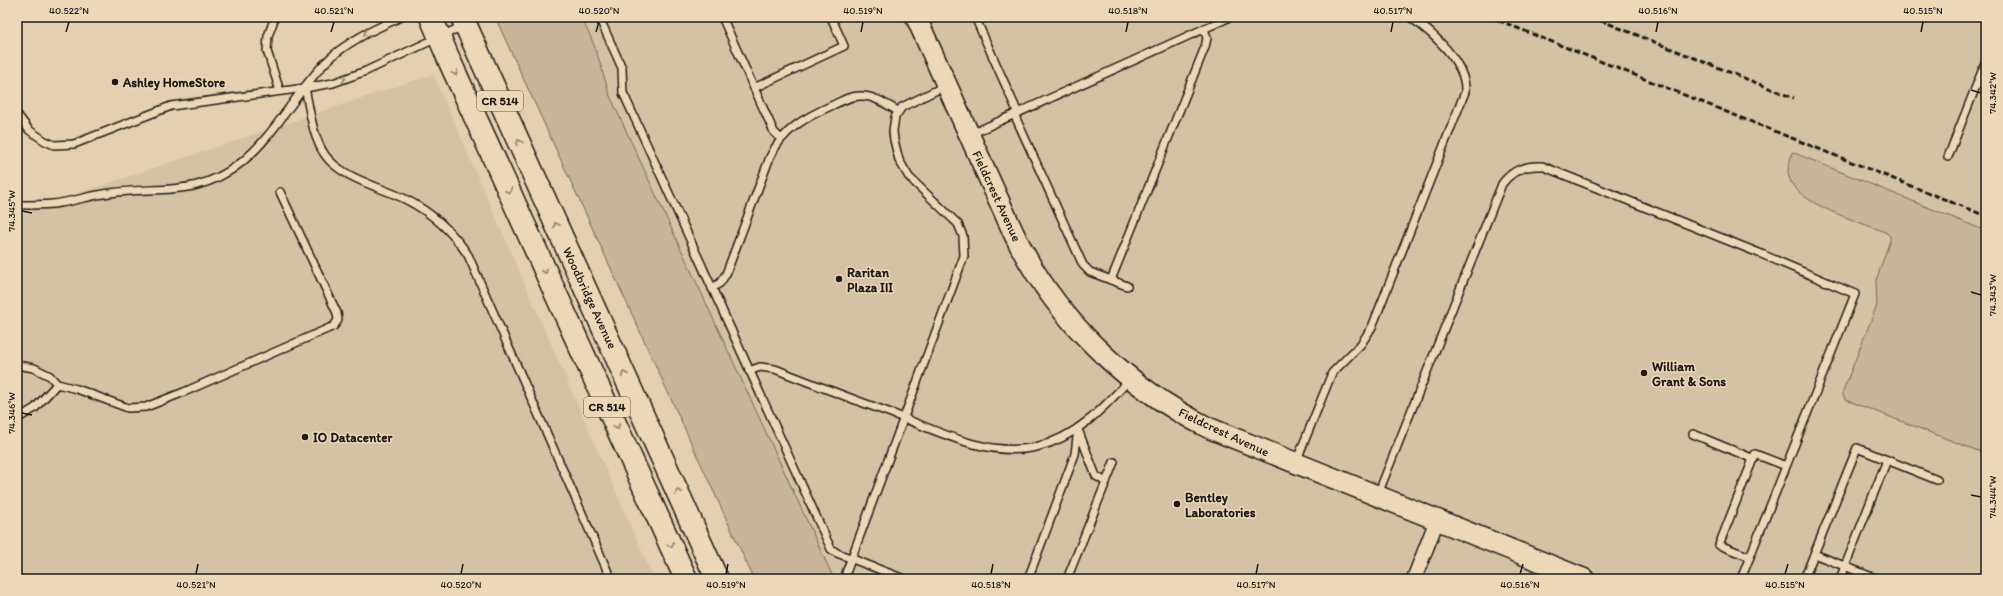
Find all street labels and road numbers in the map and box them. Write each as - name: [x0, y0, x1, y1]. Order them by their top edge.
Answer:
- road number: CR 514: [477, 91, 523, 111]
- street label: Fieldcrest Avenue: [969, 148, 1025, 244]
- street label: Woodbridge Avenue: [560, 245, 620, 351]
- road number: CR 514: [584, 397, 630, 417]
- street label: Fieldcrest Avenue: [1176, 404, 1272, 460]

